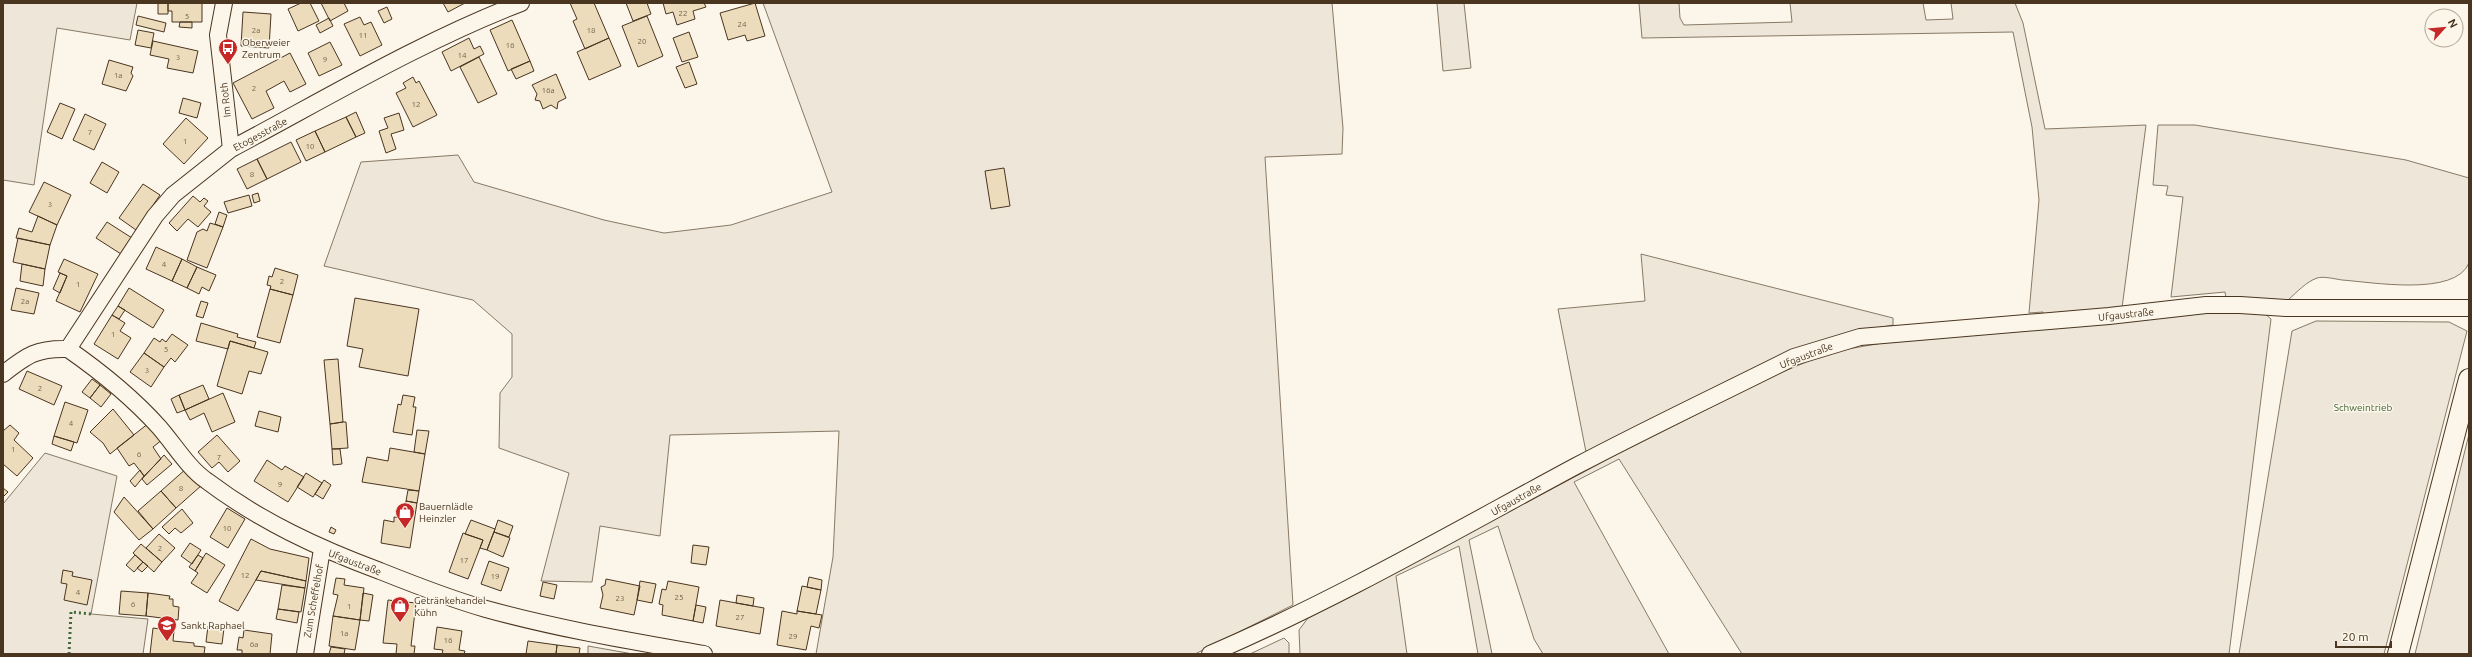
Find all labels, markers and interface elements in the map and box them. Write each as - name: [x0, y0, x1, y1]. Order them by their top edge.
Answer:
- north arrow: [2424, 8, 2464, 48]
- house number: 22: [678, 9, 688, 18]
- house number: 5: [185, 12, 189, 21]
- text: N: [2446, 17, 2460, 30]
- house number: 24: [737, 20, 747, 29]
- house number: 2a: [252, 26, 260, 35]
- house number: 18: [586, 26, 596, 35]
- house number: 11: [358, 31, 368, 40]
- bus stop icon: Oberweier Zentrum: [217, 37, 239, 65]
- place label: Oberweier Zentrum: [242, 37, 290, 60]
- house number: 20: [637, 37, 647, 46]
- house number: 16: [505, 41, 515, 50]
- house number: 14: [457, 51, 467, 60]
- house number: 3: [176, 53, 180, 62]
- house number: 9: [323, 55, 327, 64]
- house number: 1a: [114, 71, 122, 80]
- street label: Im Roth: [218, 82, 233, 118]
- house number: 2: [252, 84, 256, 93]
- house number: 16a: [541, 86, 555, 95]
- house number: 12: [411, 100, 421, 109]
- street label: Etogesstraße: [231, 116, 289, 153]
- house number: 7: [88, 128, 92, 137]
- house number: 1: [183, 137, 187, 146]
- house number: 10: [305, 142, 315, 151]
- house number: 8: [250, 170, 255, 179]
- house number: 3: [48, 200, 52, 209]
- house number: 4: [162, 260, 167, 269]
- house number: 2: [280, 277, 284, 286]
- house number: 1: [76, 280, 80, 289]
- house number: 2a: [21, 297, 29, 306]
- street label: Ufgaustraße: [2098, 306, 2154, 323]
- house number: 1: [111, 330, 115, 339]
- street label: Ufgaustraße: [1778, 340, 1834, 371]
- house number: 5: [164, 345, 168, 354]
- house number: 3: [145, 366, 149, 375]
- house number: 2: [38, 384, 42, 393]
- park label: Schweintrieb: [2334, 402, 2392, 413]
- house number: 4: [69, 419, 74, 428]
- house number: 1: [11, 445, 15, 454]
- house number: 6: [137, 450, 142, 459]
- house number: 7: [217, 453, 221, 462]
- house number: 9: [278, 480, 282, 489]
- street label: Ufgaustraße: [1489, 481, 1543, 518]
- house number: 8: [179, 484, 184, 493]
- shop icon: Bauernlädle Heinzler: [394, 501, 416, 529]
- place label: Bauernlädle Heinzler: [419, 501, 473, 524]
- house number: 10: [222, 524, 232, 533]
- house number: 2: [158, 544, 162, 553]
- street label: Ufgaustraße: [327, 547, 383, 578]
- house number: 17: [459, 556, 469, 565]
- street label: Zum Scheffelhof: [302, 563, 325, 639]
- house number: 12: [240, 571, 250, 580]
- house number: 19: [490, 572, 500, 581]
- house number: 4: [76, 588, 81, 597]
- house number: 25: [674, 593, 684, 602]
- house number: 23: [615, 594, 625, 603]
- shop icon: Getränkehandel Kühn: [389, 595, 411, 623]
- place label: Getränkehandel Kühn: [414, 595, 486, 618]
- house number: 6: [131, 600, 136, 609]
- house number: 1: [347, 602, 351, 611]
- house number: 27: [735, 613, 745, 622]
- school or university icon: Sankt Raphael: [156, 614, 178, 642]
- place label: Sankt Raphael: [181, 620, 245, 631]
- scale bar: [2336, 623, 2391, 649]
- house number: 1a: [340, 629, 348, 638]
- text: 20 m: [2342, 630, 2369, 643]
- house number: 29: [788, 632, 798, 641]
- house number: 16: [443, 636, 453, 645]
- house number: 6a: [250, 640, 258, 649]

